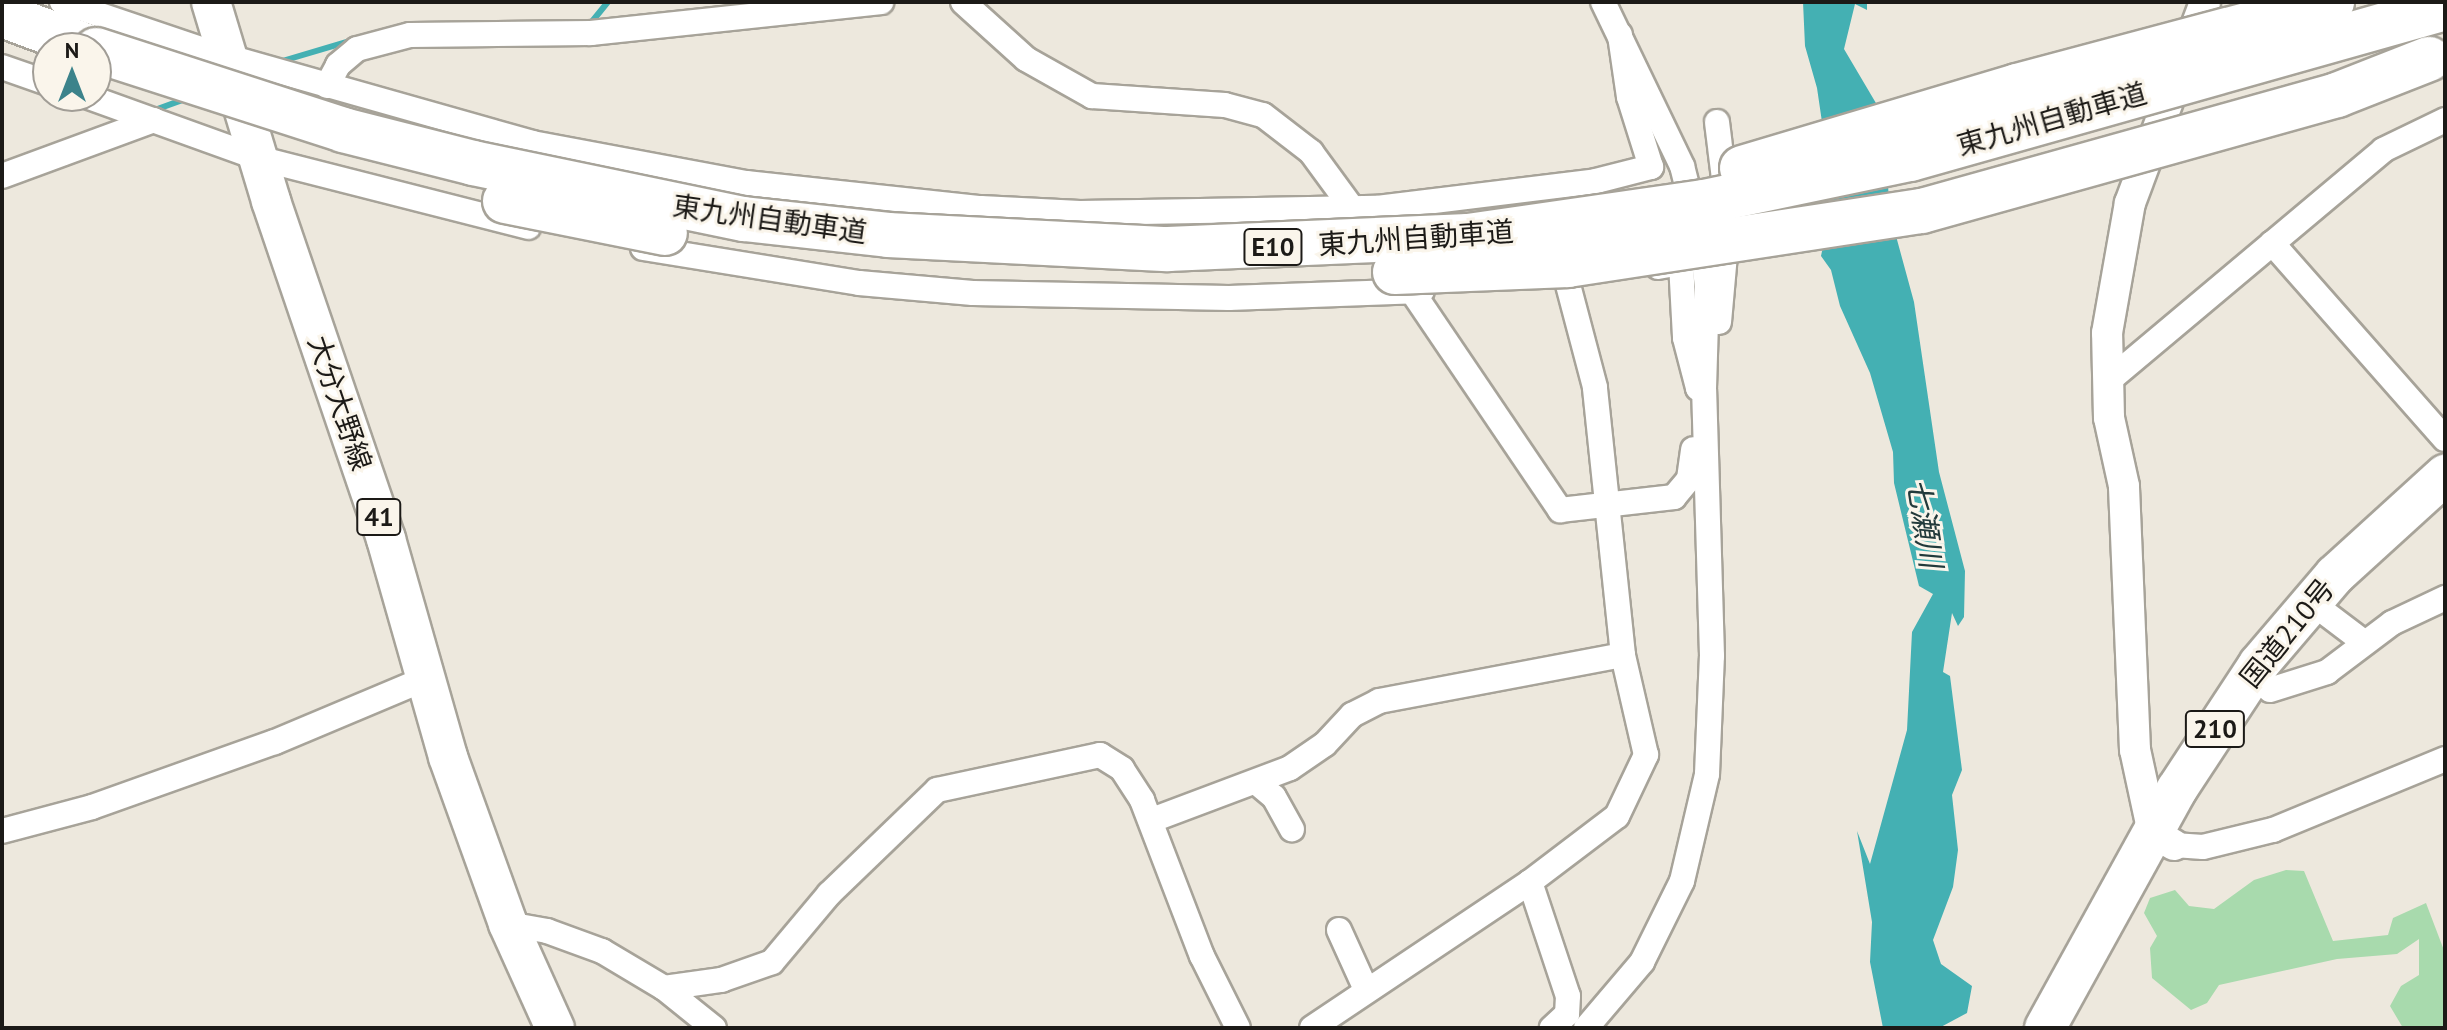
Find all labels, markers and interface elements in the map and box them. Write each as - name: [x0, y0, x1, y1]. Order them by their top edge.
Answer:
- north arrow: [32, 32, 112, 112]
- text: N: [65, 36, 79, 64]
- street label: 東九州自動車道: [1953, 76, 2151, 162]
- street label: 東九州自動車道: [671, 189, 869, 249]
- street label: 東九州自動車道: [1317, 214, 1515, 262]
- road number: E10: [1243, 225, 1303, 269]
- street label: 大分大野線: [301, 331, 379, 475]
- water label: 七瀬川: [1900, 476, 1950, 570]
- road number: 41: [355, 495, 403, 539]
- street label: 国道210号: [2233, 572, 2341, 694]
- road number: 210: [2183, 707, 2247, 751]

